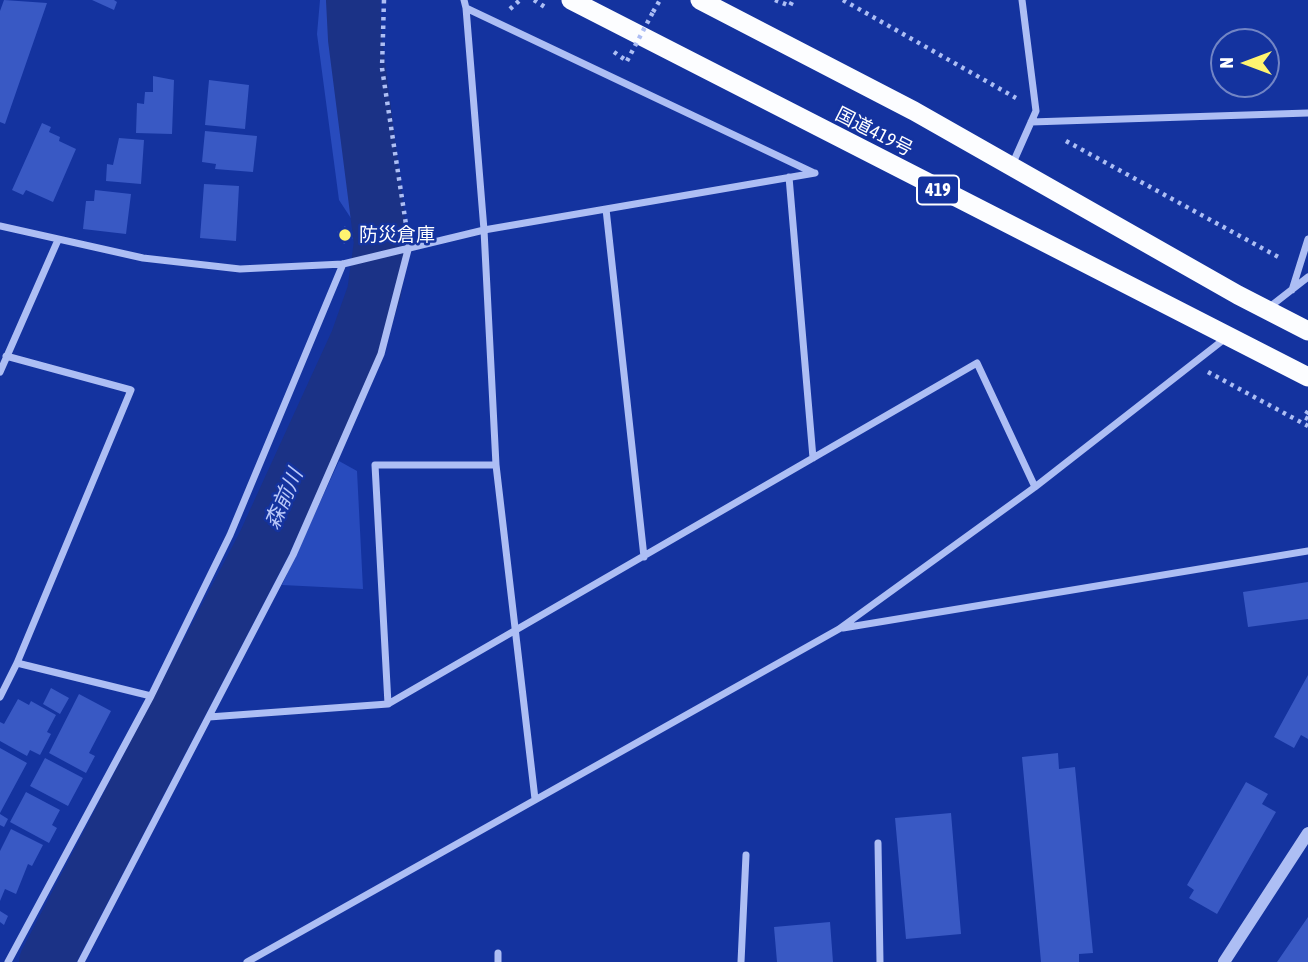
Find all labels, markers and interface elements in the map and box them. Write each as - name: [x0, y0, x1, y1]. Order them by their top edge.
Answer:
- north arrow: [1210, 28, 1280, 98]
- text: N: [1215, 57, 1237, 69]
- street label: 国道419号: [831, 103, 917, 161]
- road number: 419: [917, 176, 959, 204]
- place label: 防災倉庫: [359, 224, 435, 246]
- marker: 防災倉庫: [337, 227, 353, 243]
- water label: 森前川: [260, 465, 308, 533]

